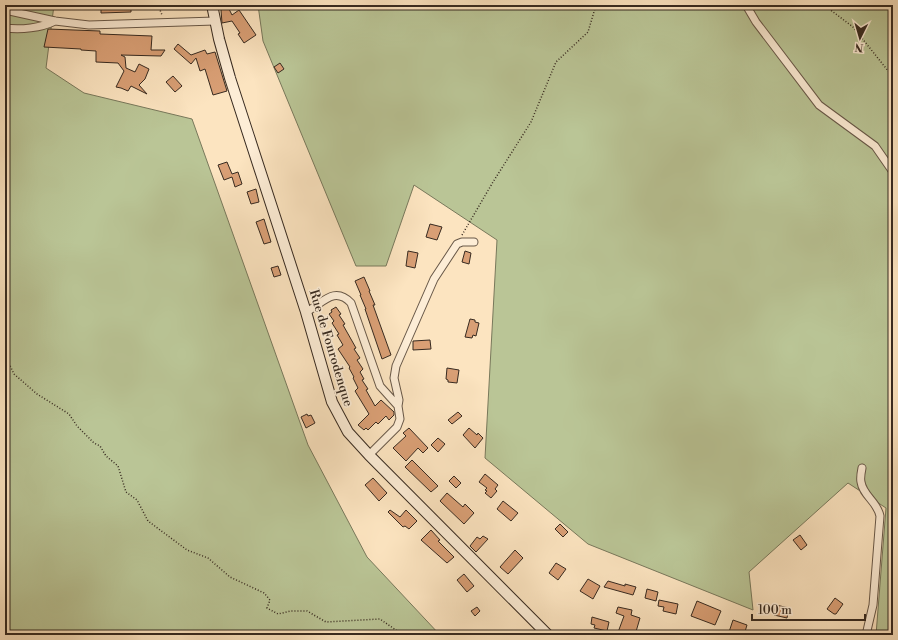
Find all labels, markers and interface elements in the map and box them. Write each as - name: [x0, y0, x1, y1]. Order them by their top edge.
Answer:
- north arrow: [840, 18, 880, 58]
- text: N: [854, 40, 864, 54]
- street label: Rue de Fonrodenque: [306, 288, 357, 409]
- scale bar: [752, 596, 865, 622]
- text: 100 m: [758, 603, 792, 618]

